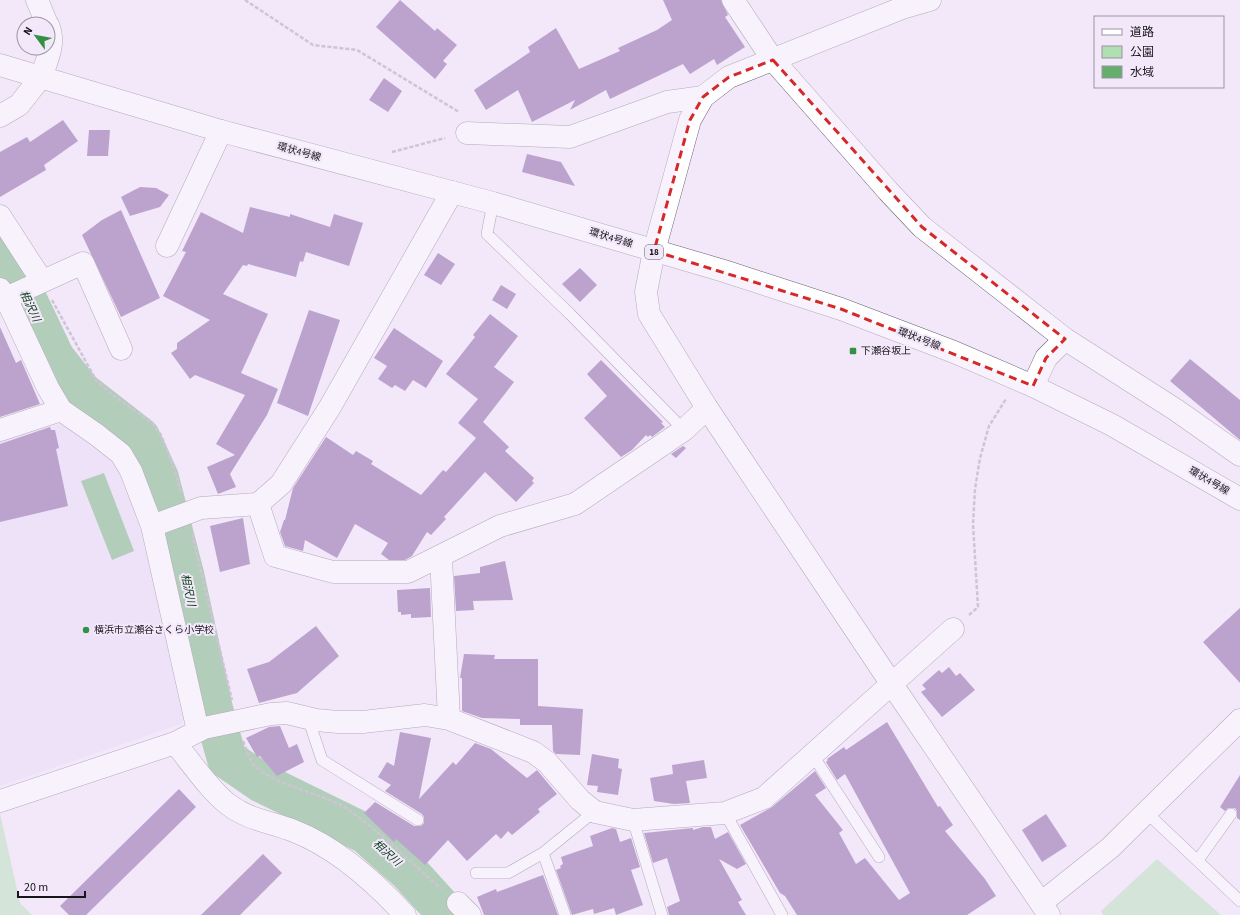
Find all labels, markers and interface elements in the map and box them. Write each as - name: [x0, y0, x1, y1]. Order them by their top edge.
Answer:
- north arrow: [16, 16, 56, 56]
- legend: [1094, 16, 1224, 88]
- text: N: [20, 24, 36, 38]
- text: 道路: [1130, 24, 1154, 41]
- text: 公園: [1130, 44, 1154, 61]
- text: 水域: [1130, 64, 1154, 81]
- street label: 環状4号線: [275, 139, 323, 165]
- street label: 環状4号線: [587, 225, 635, 251]
- road number: 18: [645, 245, 663, 259]
- water label: 相沢川: [16, 288, 44, 325]
- street label: 環状4号線: [895, 324, 943, 354]
- place label: 下瀬谷坂上: [861, 344, 911, 358]
- marker: 下瀬谷坂上: [848, 346, 858, 356]
- street label: 環状4号線: [1186, 464, 1232, 498]
- water label: 相沢川: [177, 572, 199, 609]
- place label: 横浜市立瀬谷さくら小学校: [94, 623, 214, 637]
- marker: 横浜市立瀬谷さくら小学校: [81, 625, 91, 635]
- water label: 相沢川: [370, 836, 405, 870]
- scale bar: [18, 873, 85, 899]
- text: 20 m: [24, 879, 48, 896]

